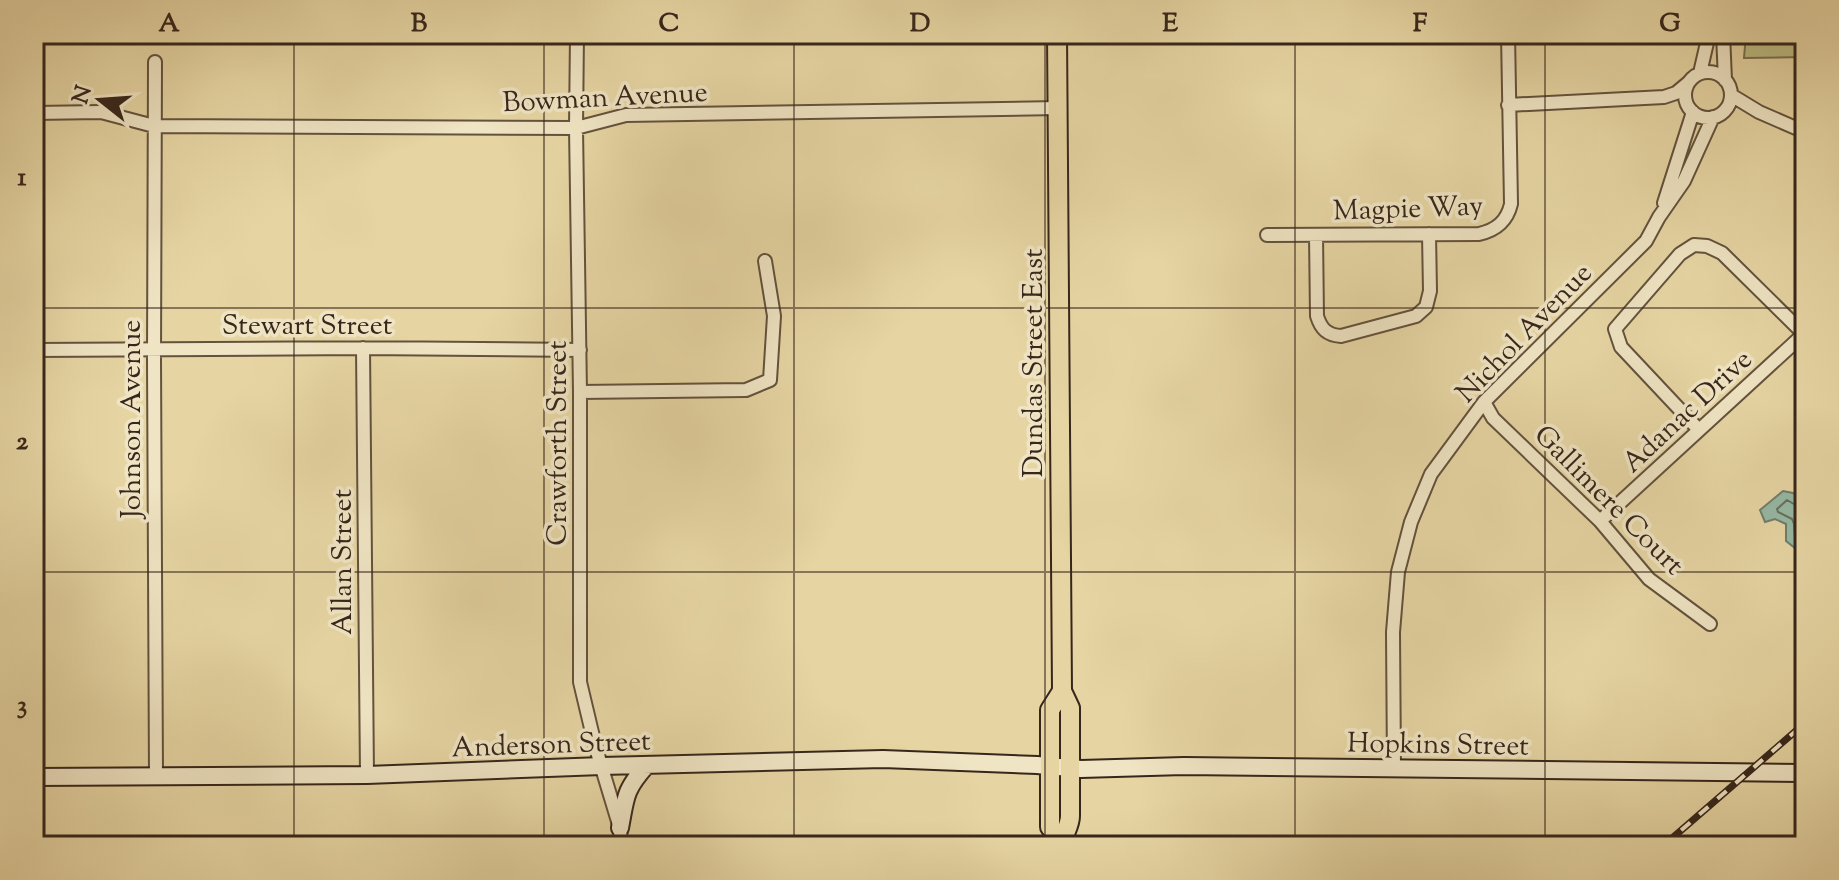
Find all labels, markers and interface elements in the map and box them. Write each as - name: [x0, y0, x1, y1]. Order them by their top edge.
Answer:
- text: A: [158, 6, 180, 43]
- text: B: [411, 6, 428, 43]
- text: C: [659, 6, 679, 43]
- text: D: [910, 6, 930, 43]
- text: E: [1162, 6, 1178, 43]
- text: F: [1413, 6, 1428, 43]
- text: G: [1659, 6, 1681, 43]
- north arrow: [60, 60, 140, 140]
- street label: Bowman Avenue: [502, 74, 709, 124]
- text: N: [66, 82, 102, 108]
- text: 1: [18, 160, 27, 197]
- street label: Magpie Way: [1332, 187, 1484, 233]
- street label: Dundas Street East: [1015, 248, 1055, 477]
- street label: Nichol Avenue: [1448, 255, 1602, 413]
- street label: Stewart Street: [222, 307, 393, 347]
- street label: Johnson Avenue: [113, 320, 153, 520]
- street label: Crawforth Street: [539, 340, 579, 546]
- street label: Adanac Drive: [1614, 341, 1762, 483]
- street label: Gallimere Court: [1524, 417, 1692, 586]
- text: 2: [16, 424, 29, 461]
- street label: Allan Street: [324, 489, 364, 635]
- text: 3: [17, 688, 27, 725]
- street label: Anderson Street: [451, 723, 652, 769]
- street label: Hopkins Street: [1347, 724, 1530, 768]

